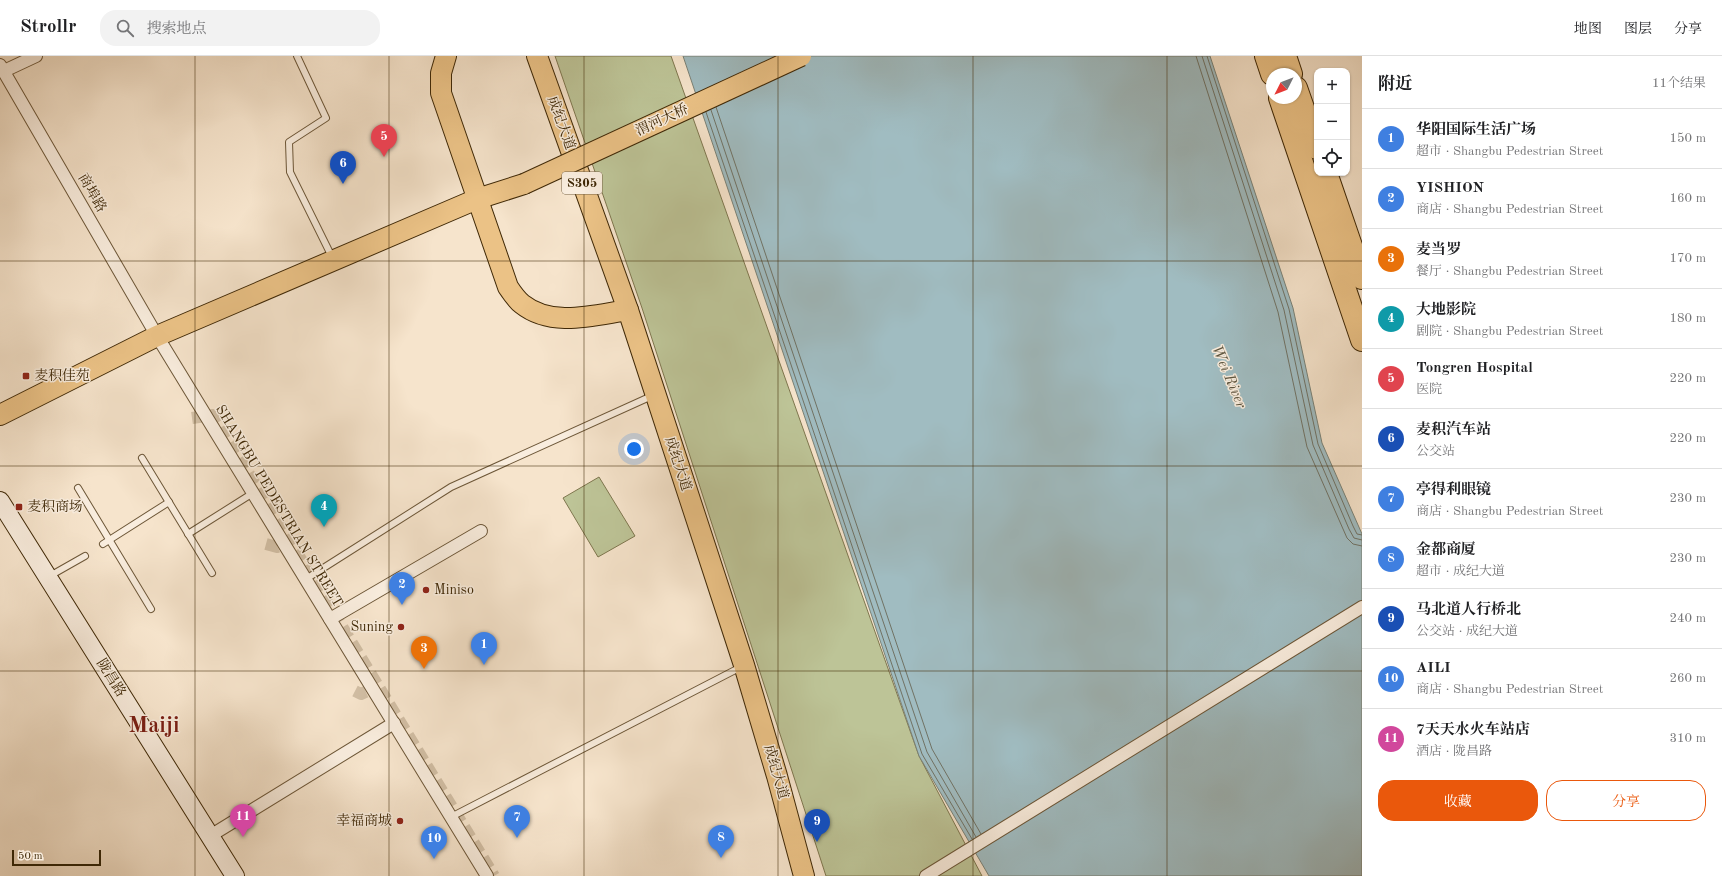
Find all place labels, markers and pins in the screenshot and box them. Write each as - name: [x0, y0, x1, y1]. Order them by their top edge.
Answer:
- pin: 5: [371, 124, 397, 157]
- pin: 6: [330, 151, 356, 184]
- place label: 麦积佳苑: [34, 368, 90, 383]
- marker: 麦积佳苑: [21, 371, 31, 381]
- pin: 4: [311, 494, 337, 527]
- place label: 麦积商场: [27, 499, 83, 514]
- marker: 麦积商场: [14, 502, 24, 512]
- pin: 2: [389, 572, 415, 605]
- place label: Miniso: [434, 583, 474, 597]
- marker: Miniso: [421, 585, 431, 595]
- place label: Suning: [350, 620, 393, 634]
- marker: Suning: [396, 622, 406, 632]
- pin: 1: [471, 632, 497, 665]
- pin: 3: [411, 636, 437, 669]
- pin: 11: [230, 804, 256, 837]
- pin: 7: [504, 805, 530, 838]
- pin: 9: [804, 809, 830, 842]
- place label: 幸福商城: [336, 813, 392, 828]
- marker: 幸福商城: [395, 816, 405, 826]
- pin: 8: [708, 825, 734, 858]
- pin: 10: [421, 826, 447, 859]

